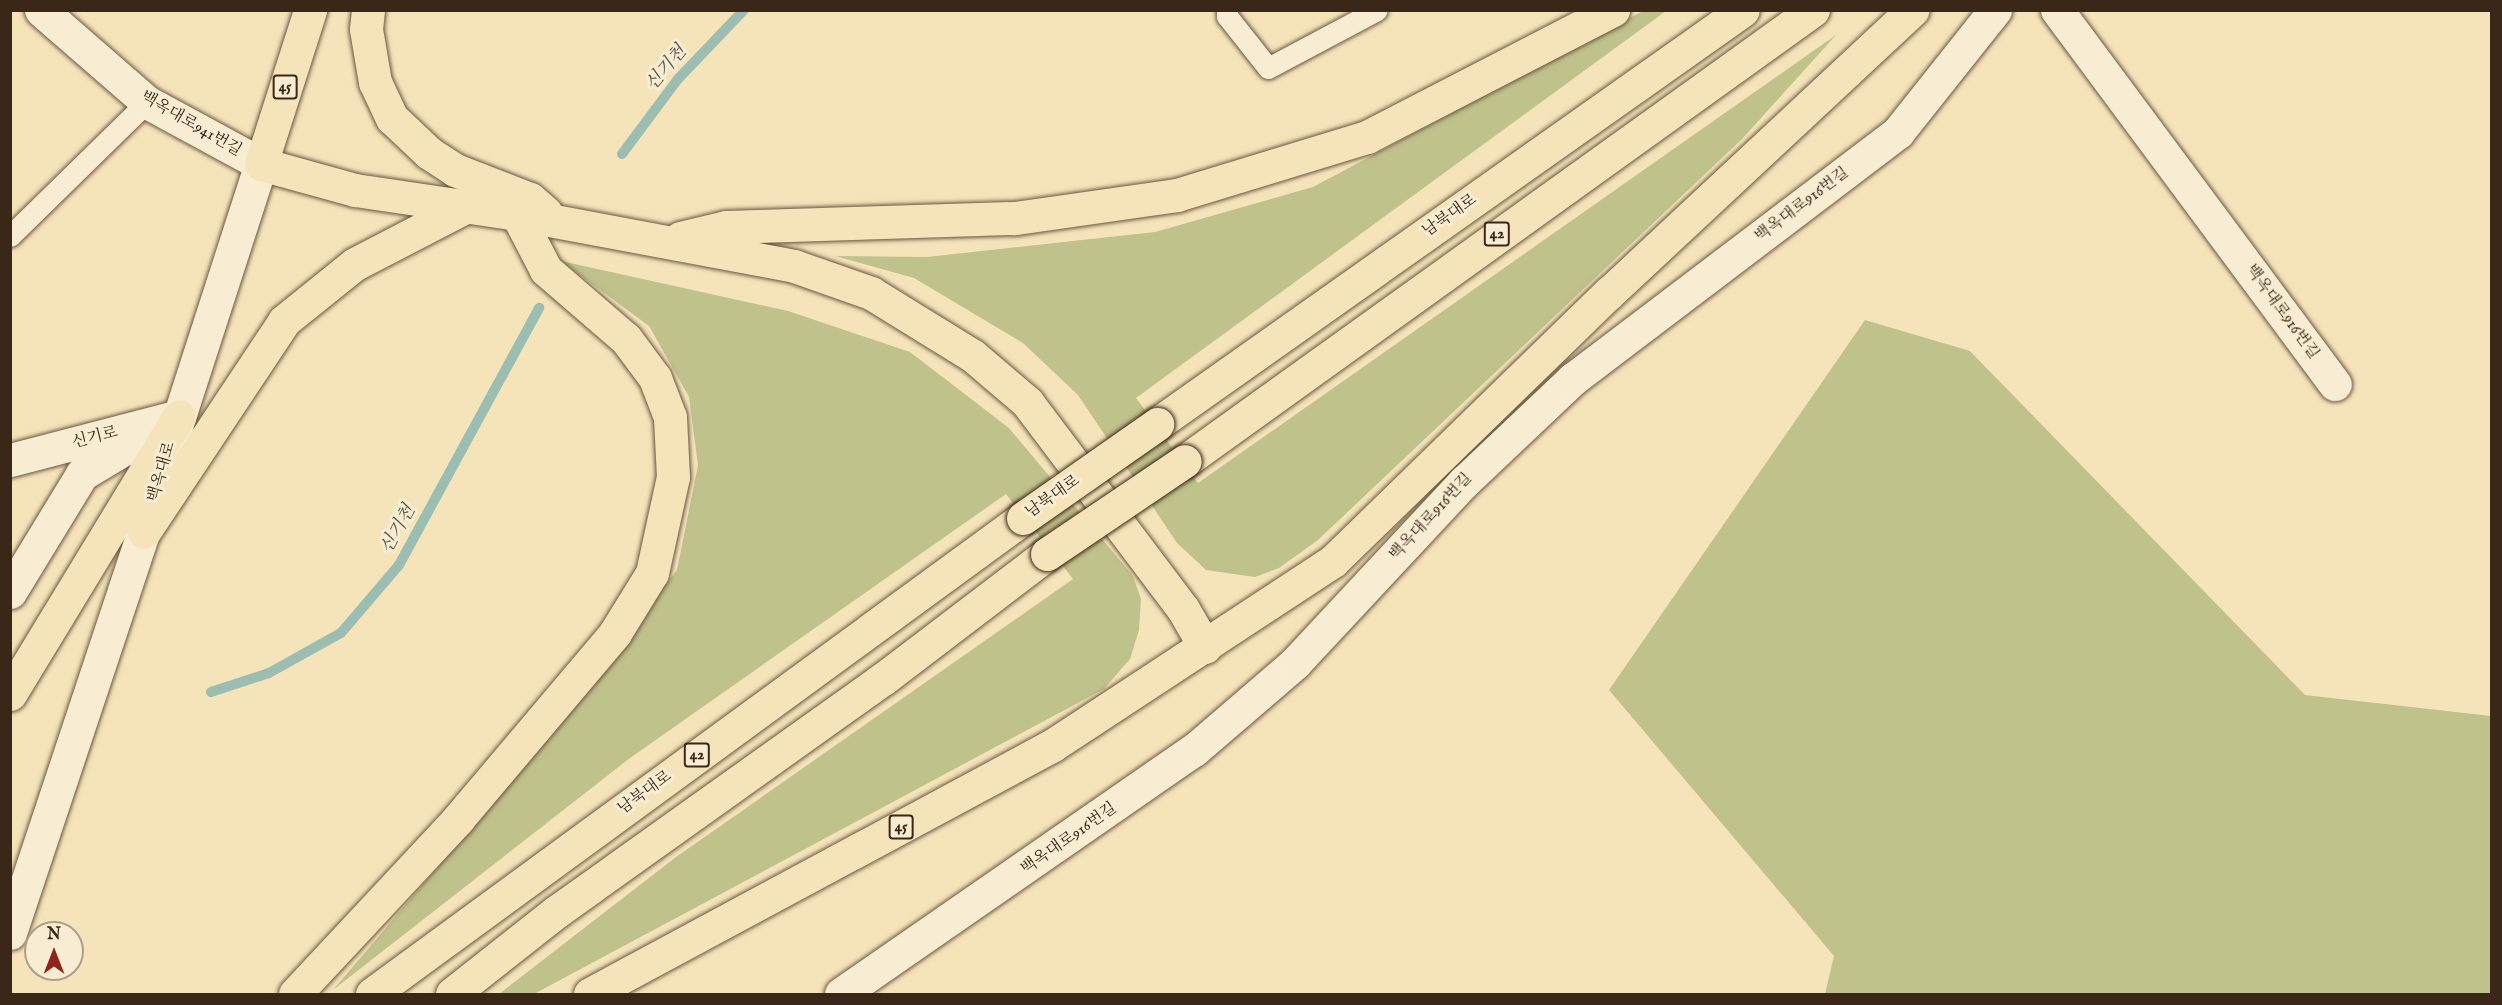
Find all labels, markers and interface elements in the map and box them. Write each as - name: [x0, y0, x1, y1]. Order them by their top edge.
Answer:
- water label: 신기천: [642, 42, 692, 96]
- road number: 45: [272, 75, 298, 99]
- street label: 백옥대로941번길: [137, 87, 245, 161]
- street label: 백옥대로916번길: [1751, 164, 1853, 246]
- street label: 남북대로: [1419, 190, 1481, 242]
- road number: 42: [1484, 222, 1510, 246]
- street label: 백옥대로916번길: [2241, 261, 2323, 363]
- street label: 신기로: [70, 423, 120, 453]
- street label: 백옥대로: [144, 440, 180, 504]
- street label: 백옥대로916번길: [1386, 469, 1476, 565]
- street label: 남북대로: [1022, 471, 1084, 523]
- water label: 신기천: [377, 502, 421, 558]
- road number: 42: [684, 743, 710, 767]
- street label: 남북대로: [614, 767, 676, 819]
- street label: 백옥대로916번길: [1017, 799, 1121, 879]
- road number: 45: [888, 815, 914, 839]
- north arrow: [24, 921, 84, 981]
- text: N: [47, 925, 61, 945]

